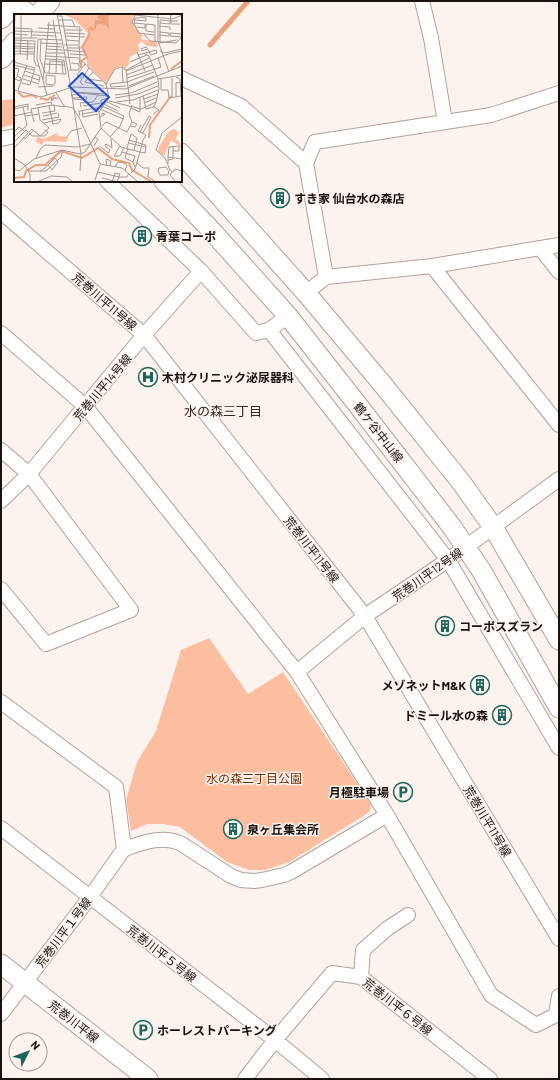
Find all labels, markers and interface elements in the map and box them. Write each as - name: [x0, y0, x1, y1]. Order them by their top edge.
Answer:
- inset map: [14, 14, 182, 182]
- building icon: すき家 仙台水の森店: [269, 187, 291, 209]
- place label: すき家 仙台水の森店: [294, 191, 404, 205]
- building icon: 青葉コーポ: [131, 225, 153, 247]
- place label: 青葉コーポ: [156, 229, 216, 243]
- street label: 荒巻川平11号線: [70, 269, 140, 333]
- street label: 荒巻川平14号線: [70, 351, 134, 423]
- hospital icon: 木村クリニック泌尿器科: [137, 366, 159, 388]
- place label: 木村クリニック泌尿器科: [162, 370, 294, 384]
- street label: 鶴ケ谷中山線: [351, 399, 407, 465]
- district label: 水の森三丁目: [184, 403, 262, 419]
- street label: 荒巻川平11号線: [282, 513, 342, 585]
- street label: 荒巻川平12号線: [389, 545, 465, 603]
- building icon: コーポスズラン: [434, 615, 456, 637]
- place label: コーポスズラン: [459, 619, 543, 633]
- building icon: メゾネットM&K: [469, 674, 491, 696]
- place label: メゾネットM&K: [381, 678, 466, 692]
- building icon: ドミール水の森: [491, 704, 513, 726]
- place label: ドミール水の森: [404, 708, 488, 722]
- park label: 水の森三丁目公園: [206, 771, 302, 785]
- parking icon: 月極駐車場: [392, 781, 414, 803]
- street label: 荒巻川平11号線: [461, 783, 515, 859]
- place label: 月極駐車場: [329, 785, 389, 799]
- building icon: 泉ヶ丘集会所: [222, 818, 244, 840]
- place label: 泉ヶ丘集会所: [247, 822, 319, 836]
- street label: 荒巻川平１号線: [32, 894, 94, 970]
- street label: 荒巻川平５号線: [125, 922, 199, 984]
- street label: 荒巻川平６号線: [361, 975, 435, 1037]
- street label: 荒巻川平線: [46, 997, 102, 1045]
- parking icon: ホーレストパーキング: [132, 1019, 154, 1041]
- place label: ホーレストパーキング: [157, 1023, 277, 1037]
- north arrow: [8, 1032, 48, 1072]
- text: N: [29, 1038, 43, 1052]

